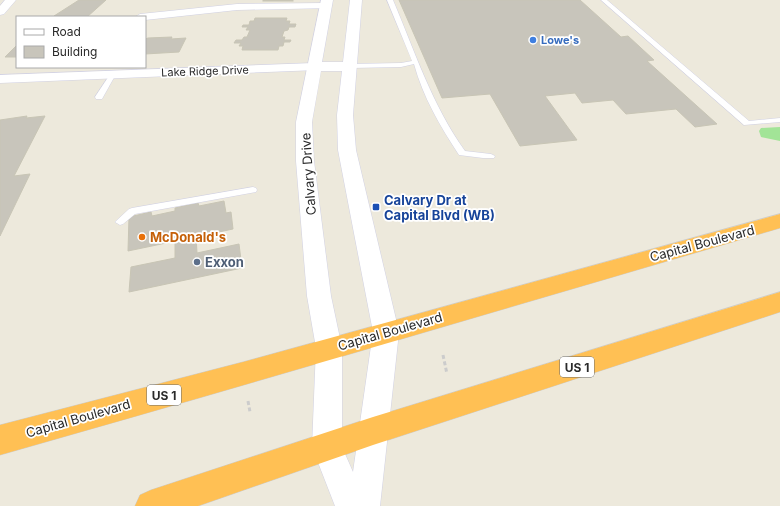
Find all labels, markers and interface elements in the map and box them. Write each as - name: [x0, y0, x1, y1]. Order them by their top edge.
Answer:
- legend: [16, 16, 146, 68]
- text: Road: [52, 24, 81, 39]
- place label: Lowe's: [541, 33, 579, 47]
- marker: Lowe's: [528, 35, 538, 45]
- text: Building: [52, 44, 97, 59]
- street label: Lake Ridge Drive: [161, 62, 249, 80]
- street label: Calvary Drive: [297, 132, 319, 216]
- place label: Calvary Dr at Capital Blvd (WB): [384, 192, 495, 223]
- marker: Calvary Dr at Capital Blvd (WB): [371, 202, 381, 212]
- street label: Capital Boulevard: [648, 221, 756, 265]
- place label: McDonald's: [150, 229, 226, 245]
- marker: McDonald's: [137, 232, 147, 242]
- place label: Exxon: [205, 254, 244, 270]
- marker: Exxon: [192, 257, 202, 267]
- street label: Capital Boulevard: [336, 308, 444, 354]
- road number: US 1: [560, 357, 594, 377]
- road number: US 1: [147, 385, 181, 405]
- street label: Capital Boulevard: [24, 395, 132, 441]

